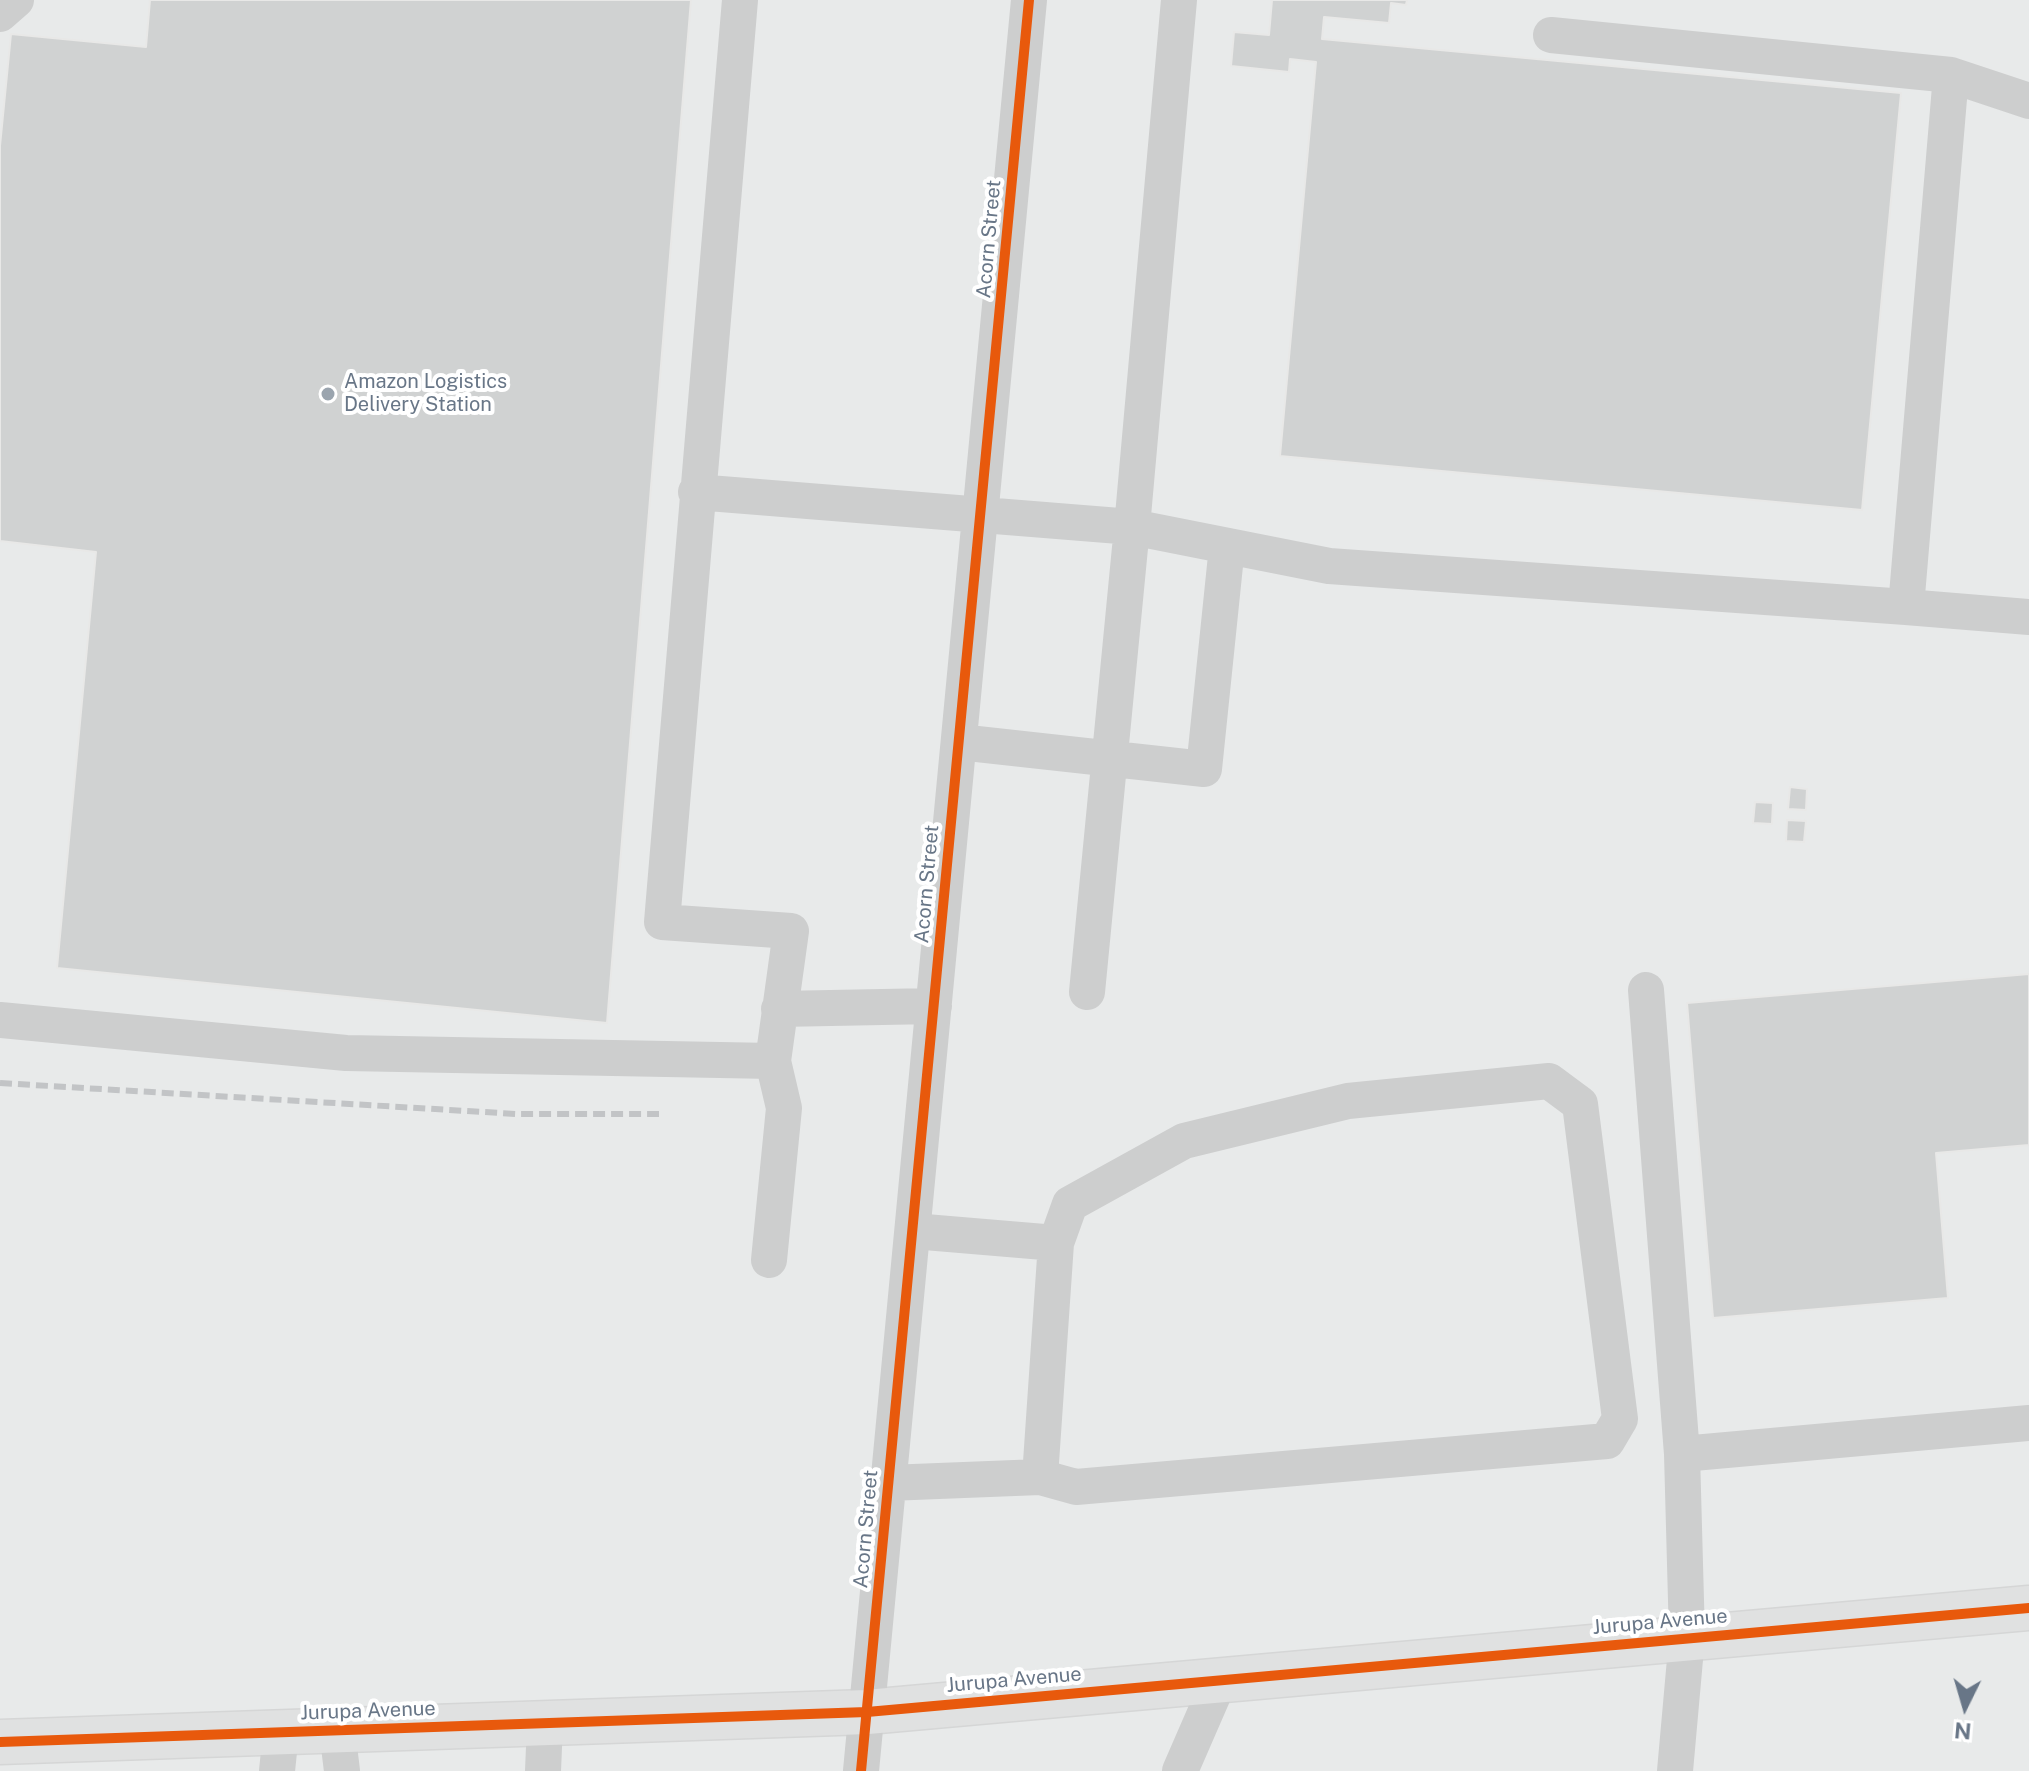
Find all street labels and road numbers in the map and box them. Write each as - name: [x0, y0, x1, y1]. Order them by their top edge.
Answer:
- street label: Acorn Street: [972, 179, 1006, 299]
- street label: Acorn Street: [910, 824, 944, 944]
- street label: Acorn Street: [849, 1469, 883, 1589]
- street label: Jurupa Avenue: [1591, 1604, 1729, 1640]
- street label: Jurupa Avenue: [945, 1662, 1083, 1698]
- street label: Jurupa Avenue: [300, 1697, 436, 1725]

